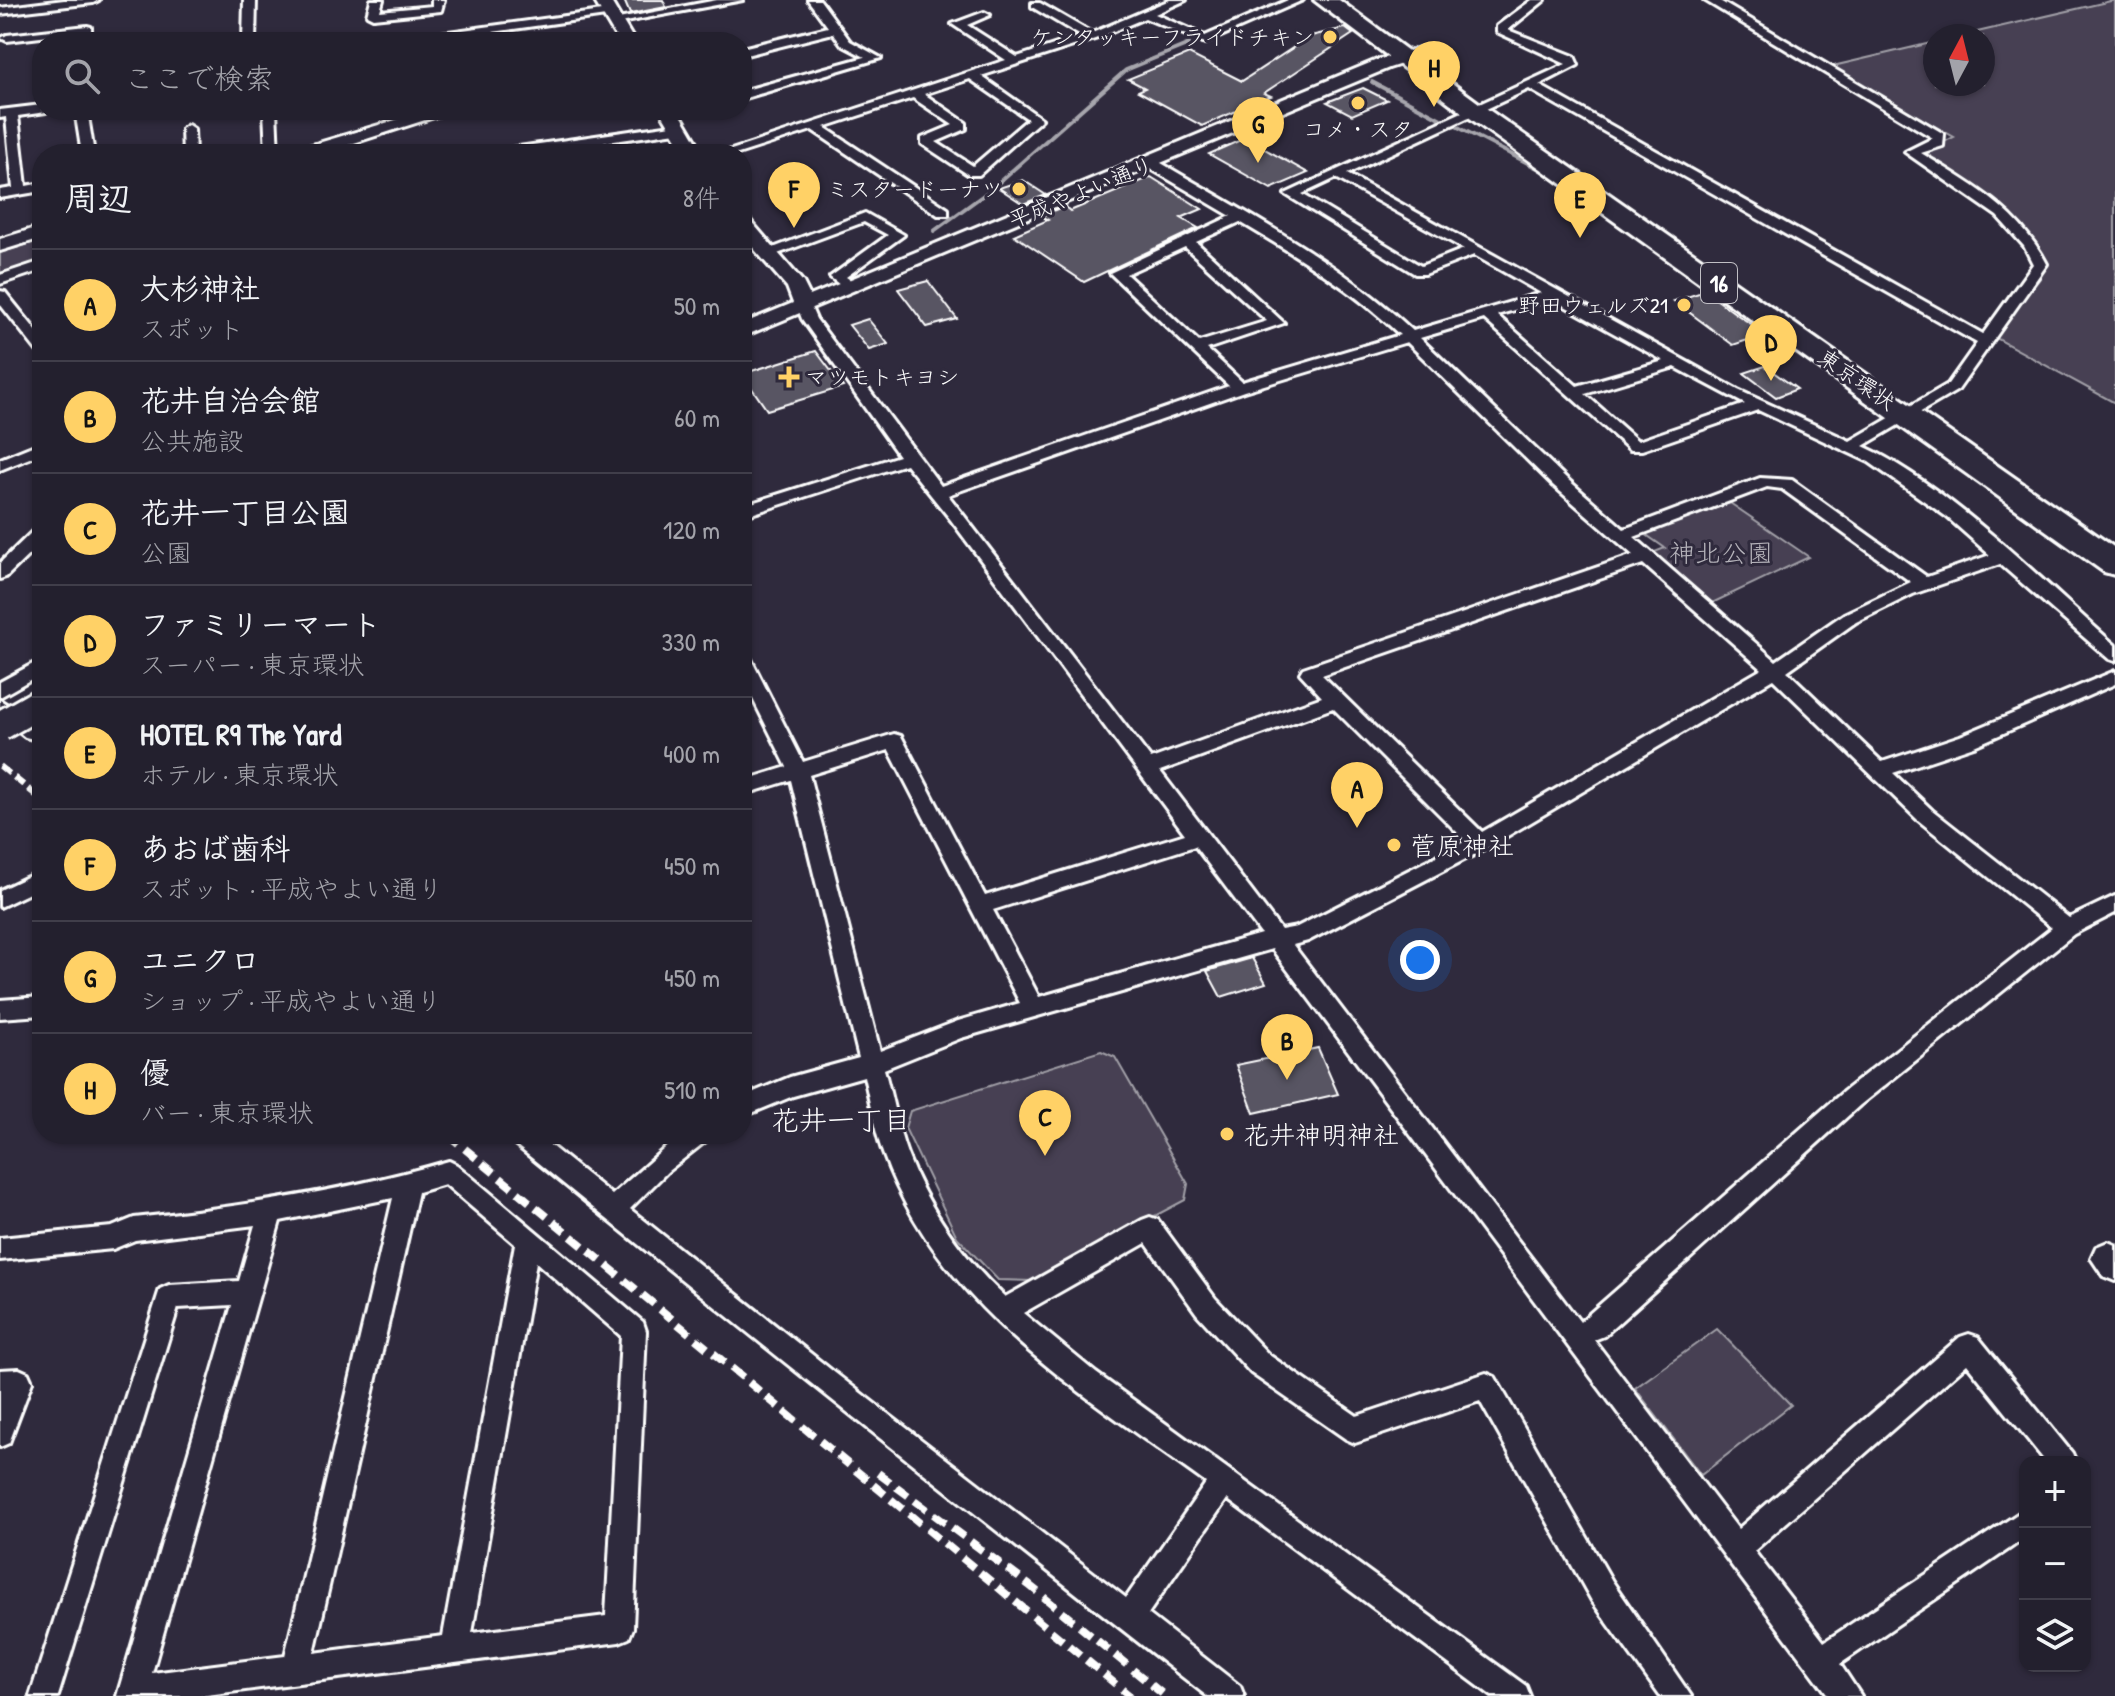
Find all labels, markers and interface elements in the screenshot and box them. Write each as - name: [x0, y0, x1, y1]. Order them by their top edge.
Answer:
- place label: ケンタッキーフライドチキン: [1031, 22, 1314, 52]
- north arrow: [1923, 24, 1995, 96]
- marker: ケンタッキーフライドチキン: [1321, 28, 1339, 46]
- search box: [32, 32, 752, 120]
- pin: H: [1408, 41, 1460, 107]
- icon: search: [60, 54, 104, 98]
- text: ここで検索: [124, 58, 274, 98]
- marker: コメ・スタ: [1349, 94, 1367, 112]
- pin: G: [1232, 97, 1284, 163]
- place label: コメ・スタ: [1303, 114, 1413, 144]
- street label: 平成やよい通り: [1004, 149, 1158, 235]
- pin: F: [768, 162, 820, 228]
- pin: E: [1554, 172, 1606, 238]
- place label: ミスタードーナツ: [827, 174, 1003, 204]
- text: 周辺: [64, 175, 132, 221]
- text: 8件: [683, 180, 720, 215]
- marker: ミスタードーナツ: [1010, 180, 1028, 198]
- road number: 16: [1701, 263, 1737, 303]
- text: 大杉神社: [140, 268, 260, 308]
- text: A: [84, 288, 96, 323]
- text: 50 m: [674, 288, 720, 323]
- place label: 野田ウェルズ21: [1518, 290, 1668, 320]
- marker: 野田ウェルズ21: [1675, 296, 1693, 314]
- text: スポット: [140, 311, 244, 346]
- pin: D: [1745, 315, 1797, 381]
- street label: 東京環状: [1812, 341, 1902, 417]
- place label: マツモトキヨシ: [805, 362, 959, 392]
- marker: マツモトキヨシ: [780, 368, 798, 386]
- text: 花井自治会館: [140, 380, 320, 420]
- text: B: [83, 400, 97, 435]
- text: 60 m: [674, 400, 720, 435]
- text: 公共施設: [140, 423, 244, 458]
- text: 花井一丁目公園: [140, 492, 350, 532]
- text: C: [83, 512, 97, 547]
- text: 120 m: [663, 512, 720, 547]
- text: 公園: [140, 535, 192, 570]
- park label: 神北公園: [1669, 535, 1773, 570]
- text: ファミリーマート: [140, 604, 381, 644]
- text: D: [84, 624, 96, 659]
- text: 330 m: [661, 624, 720, 659]
- text: スーパー · 東京環状: [140, 647, 364, 682]
- text: HOTEL R9 The Yard: [140, 714, 341, 754]
- text: E: [84, 736, 96, 771]
- text: 400 m: [663, 736, 720, 771]
- text: ホテル · 東京環状: [140, 757, 338, 792]
- pin: A: [1331, 762, 1383, 828]
- text: あおば歯科: [140, 828, 290, 868]
- place label: 菅原神社: [1410, 828, 1514, 863]
- marker: 菅原神社: [1385, 836, 1403, 854]
- text: F: [85, 848, 95, 883]
- text: 450 m: [664, 848, 720, 883]
- text: スポット · 平成やよい通り: [140, 871, 443, 906]
- text: ユニクロ: [140, 940, 261, 980]
- your location: [1400, 940, 1440, 980]
- text: G: [84, 960, 96, 995]
- text: 450 m: [664, 960, 720, 995]
- text: ショップ · 平成やよい通り: [140, 983, 442, 1018]
- pin: B: [1261, 1014, 1313, 1080]
- text: 優: [140, 1052, 170, 1092]
- text: H: [84, 1072, 96, 1107]
- text: 510 m: [664, 1072, 720, 1107]
- pin: C: [1019, 1090, 1071, 1156]
- text: バー · 東京環状: [140, 1095, 313, 1130]
- district label: 花井一丁目: [771, 1101, 911, 1139]
- place label: 花井神明神社: [1243, 1117, 1399, 1152]
- marker: 花井神明神社: [1218, 1125, 1236, 1143]
- map controls: [2019, 1456, 2091, 1672]
- button: +: [2019, 1456, 2091, 1528]
- button: −: [2019, 1528, 2091, 1600]
- button: layers: [2019, 1600, 2091, 1672]

